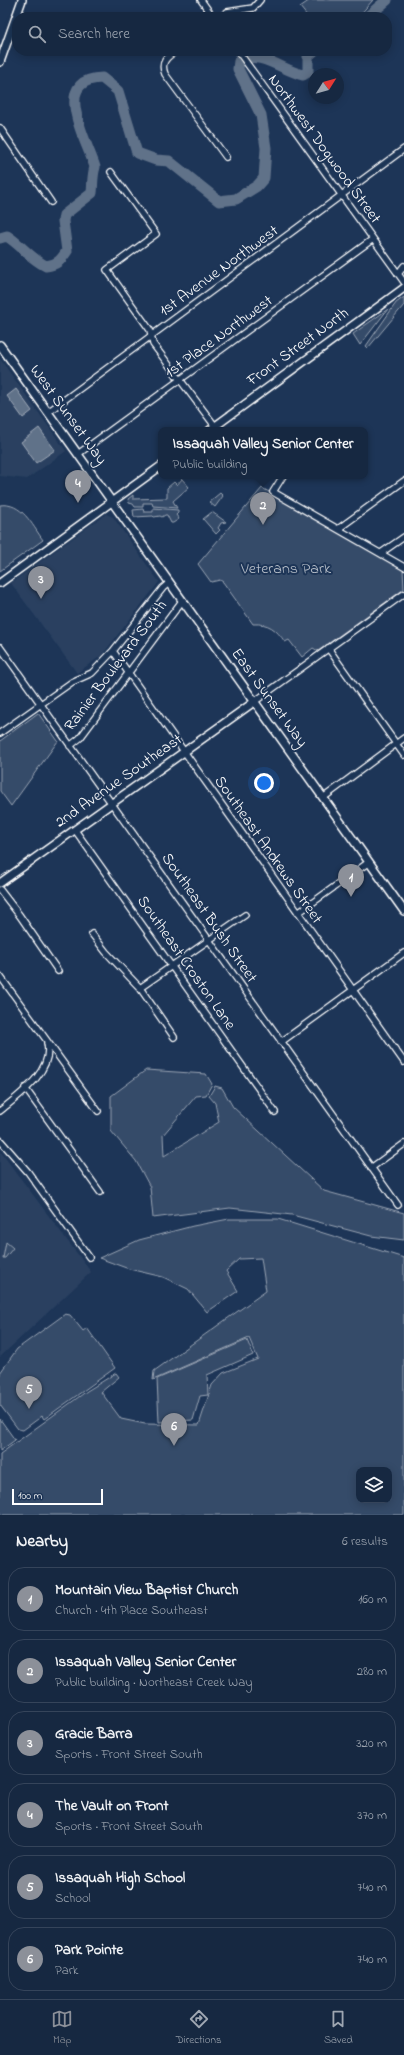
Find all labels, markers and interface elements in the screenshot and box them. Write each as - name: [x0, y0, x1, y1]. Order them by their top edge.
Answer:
- search box: [12, 12, 392, 56]
- icon: search: [26, 23, 48, 45]
- text: Search here: [58, 23, 130, 45]
- north arrow: [308, 68, 344, 104]
- street label: Northwest Dogwood Street: [261, 69, 387, 229]
- street label: 1st Avenue Northwest: [154, 219, 284, 323]
- street label: 1st Place Northwest: [160, 289, 279, 385]
- street label: Front Street North: [241, 302, 354, 393]
- street label: West Sunset Way: [23, 360, 113, 470]
- popup: [158, 427, 368, 479]
- text: Issaquah Valley Senior Center: [172, 433, 354, 455]
- text: Public building: [172, 455, 247, 474]
- pin: 4: [65, 470, 91, 503]
- pin: 2: [250, 492, 276, 525]
- park label: Veterans Park: [240, 557, 332, 581]
- pin: 3: [28, 566, 54, 599]
- street label: Rainier Boulevard South: [59, 595, 173, 737]
- street label: East Sunset Way: [225, 643, 313, 753]
- street label: 2nd Avenue Southeast: [50, 728, 188, 834]
- street label: Southeast Andrews Street: [208, 771, 329, 929]
- your location: [254, 773, 274, 793]
- street label: Southeast Bush Street: [155, 848, 263, 988]
- pin: 1: [338, 864, 364, 897]
- street label: Southeast Croston Lane: [130, 891, 242, 1036]
- pin: 5: [16, 1376, 42, 1409]
- pin: 6: [161, 1413, 187, 1446]
- map controls: [356, 1467, 392, 1503]
- button: layers: [356, 1467, 392, 1503]
- scale bar: [12, 1487, 103, 1506]
- text: 100 m: [18, 1488, 42, 1504]
- text: Nearby: [16, 1529, 68, 1554]
- text: 6 results: [342, 1532, 388, 1551]
- text: Mountain View Baptist Church: [55, 1579, 238, 1601]
- text: 1: [28, 1590, 32, 1609]
- text: 160 m: [358, 1590, 387, 1609]
- text: Church · 4th Place Southeast: [55, 1601, 208, 1620]
- text: Issaquah Valley Senior Center: [55, 1651, 236, 1673]
- text: 2: [27, 1662, 33, 1681]
- text: 280 m: [357, 1662, 387, 1681]
- text: Public building · Northeast Creek Way: [55, 1673, 252, 1692]
- text: Gracie Barra: [55, 1723, 133, 1745]
- text: 3: [27, 1734, 33, 1753]
- text: 320 m: [356, 1734, 387, 1753]
- text: Sports · Front Street South: [55, 1745, 203, 1764]
- text: The Vault on Front: [55, 1795, 169, 1817]
- text: 4: [27, 1806, 33, 1825]
- text: 370 m: [357, 1806, 387, 1825]
- text: Sports · Front Street South: [55, 1817, 203, 1836]
- text: Issaquah High School: [55, 1867, 185, 1889]
- text: 5: [26, 1878, 34, 1897]
- text: 740 m: [357, 1878, 387, 1897]
- text: School: [55, 1889, 91, 1908]
- text: Park Pointe: [55, 1939, 123, 1961]
- text: 6: [27, 1950, 33, 1969]
- text: 740 m: [357, 1950, 387, 1969]
- text: Park: [55, 1961, 79, 1980]
- tab: Map: [51, 2008, 73, 2048]
- tab: Directions: [176, 2008, 222, 2048]
- tab: Saved: [324, 2008, 353, 2048]

